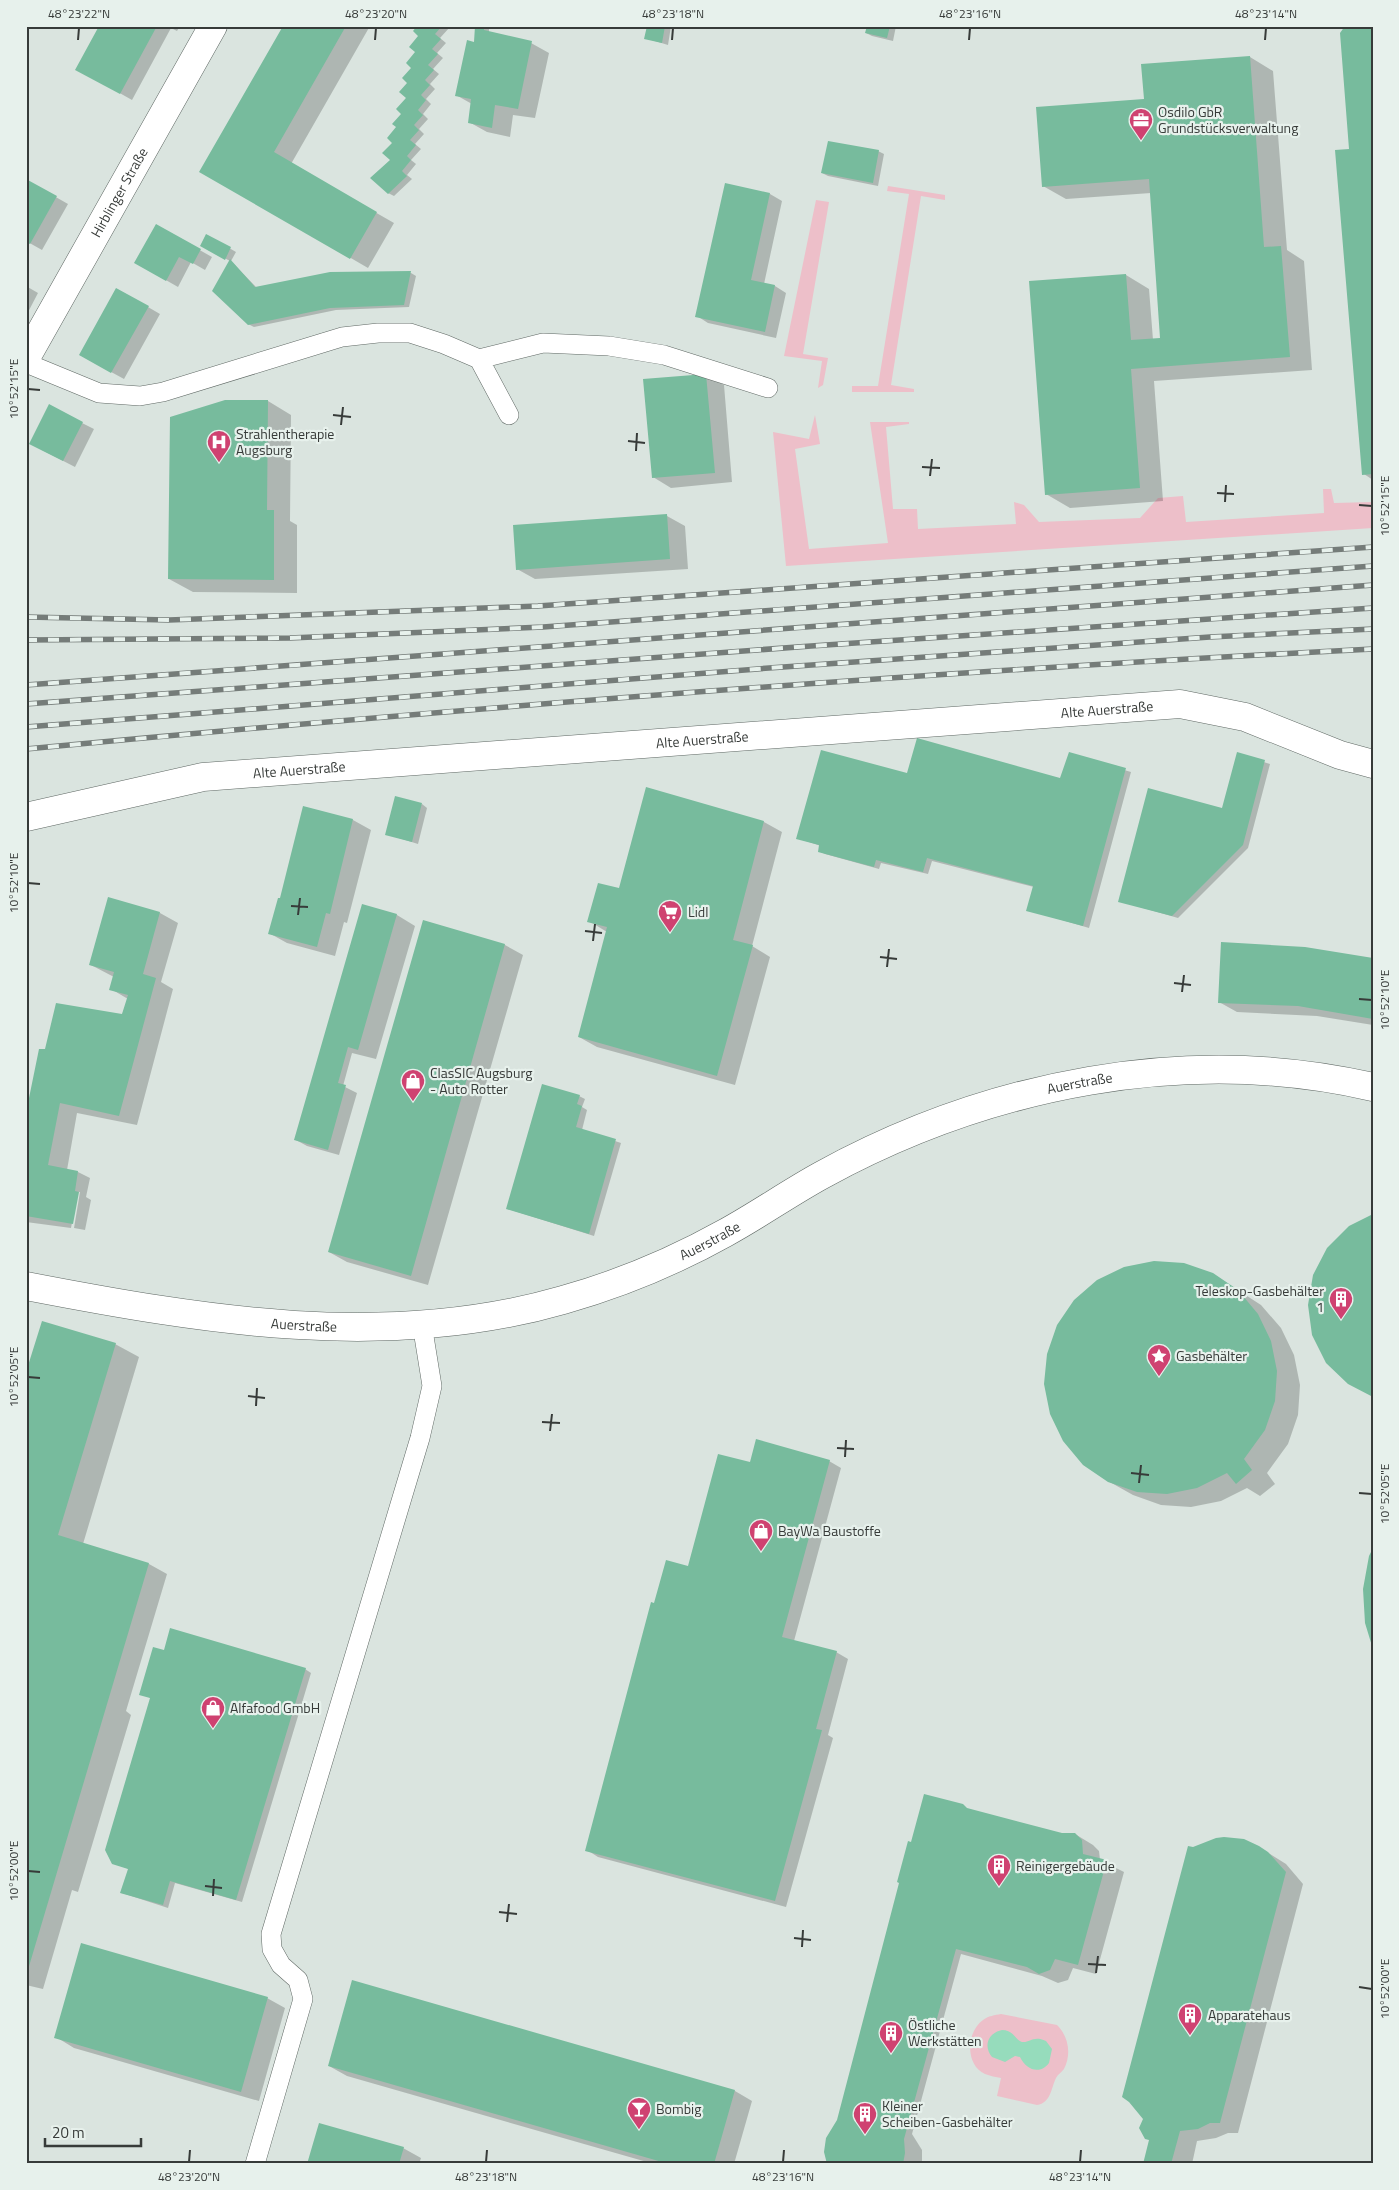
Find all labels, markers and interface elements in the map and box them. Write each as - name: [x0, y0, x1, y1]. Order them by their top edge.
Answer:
- text: 48°23'22"N: [48, 4, 110, 23]
- text: 48°23'20"N: [345, 4, 407, 23]
- text: 48°23'18"N: [642, 4, 704, 23]
- text: 48°23'16"N: [939, 4, 1001, 23]
- text: 48°23'14"N: [1235, 4, 1297, 23]
- place label: Osdilo GbR Grundstücksverwaltung: [1158, 101, 1298, 138]
- office icon: Osdilo GbR Grundstücksverwaltung: [1128, 107, 1154, 141]
- street label: Hirblinger Straße: [85, 143, 153, 241]
- text: 10°52'15"E: [4, 358, 23, 419]
- place label: Strahlentherapie Augsburg: [236, 423, 334, 460]
- hospital icon: Strahlentherapie Augsburg: [206, 429, 232, 463]
- text: 10°52'15"E: [1375, 475, 1394, 536]
- street label: Alte Auerstraße: [1060, 695, 1154, 723]
- street label: Alte Auerstraße: [655, 725, 749, 753]
- street label: Alte Auerstraße: [252, 755, 346, 783]
- text: 10°52'10"E: [4, 852, 23, 913]
- supermarket icon: Lidl: [657, 899, 683, 933]
- place label: Lidl: [688, 901, 708, 922]
- text: 10°52'10"E: [1375, 969, 1394, 1030]
- place label: ClasSIC Augsburg - Auto Rotter: [430, 1062, 532, 1099]
- street label: Auerstraße: [1045, 1066, 1114, 1099]
- shop icon: ClasSIC Augsburg - Auto Rotter: [400, 1068, 426, 1102]
- street label: Auerstraße: [676, 1216, 744, 1265]
- place label: Teleskop-Gasbehälter 1: [1195, 1280, 1324, 1317]
- building icon: Teleskop-Gasbehälter 1: [1328, 1286, 1354, 1320]
- street label: Auerstraße: [270, 1312, 337, 1337]
- place icon: Gasbehälter: [1146, 1343, 1172, 1377]
- place label: Gasbehälter: [1176, 1345, 1247, 1366]
- text: 10°52'05"E: [4, 1346, 23, 1407]
- text: 10°52'05"E: [1375, 1463, 1394, 1524]
- shop icon: BayWa Baustoffe: [748, 1518, 774, 1552]
- place label: BayWa Baustoffe: [778, 1520, 881, 1541]
- shop icon: Alfafood GmbH: [200, 1695, 226, 1729]
- place label: Alfafood GmbH: [230, 1697, 320, 1718]
- text: 10°52'00"E: [4, 1840, 23, 1901]
- building icon: Reinigergebäude: [986, 1853, 1012, 1887]
- place label: Reinigergebäude: [1016, 1855, 1115, 1876]
- text: 10°52'00"E: [1375, 1958, 1394, 2019]
- building icon: Apparatehaus: [1177, 2002, 1203, 2036]
- place label: Apparatehaus: [1208, 2004, 1290, 2025]
- place label: Östliche Werkstätten: [908, 2014, 982, 2051]
- building icon: Östliche Werkstätten: [878, 2020, 904, 2054]
- place label: Kleiner Scheiben-Gasbehälter: [882, 2095, 1013, 2132]
- bar icon: Bombig: [626, 2096, 652, 2130]
- place label: Bombig: [656, 2098, 701, 2119]
- building icon: Kleiner Scheiben-Gasbehälter: [852, 2101, 878, 2135]
- scale bar: [45, 2115, 141, 2147]
- text: 20 m: [52, 2121, 85, 2144]
- text: 48°23'20"N: [158, 2167, 220, 2186]
- text: 48°23'18"N: [455, 2167, 517, 2186]
- text: 48°23'16"N: [752, 2167, 814, 2186]
- text: 48°23'14"N: [1049, 2167, 1111, 2186]

